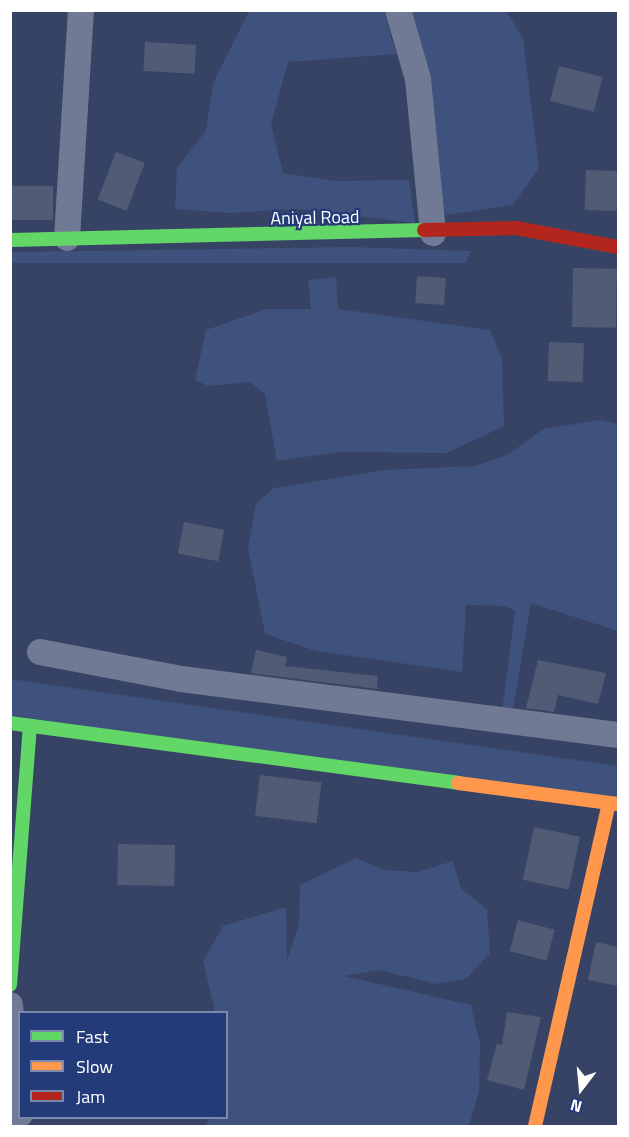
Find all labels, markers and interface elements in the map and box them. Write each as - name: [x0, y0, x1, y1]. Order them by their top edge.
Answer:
- street label: Aniyal Road: [270, 206, 360, 230]
- legend: [18, 1011, 228, 1119]
- text: Fast: [76, 1023, 109, 1050]
- text: Slow: [76, 1053, 113, 1080]
- north arrow: [551, 1059, 611, 1119]
- text: Jam: [76, 1083, 105, 1110]
- text: N: [567, 1093, 585, 1119]

